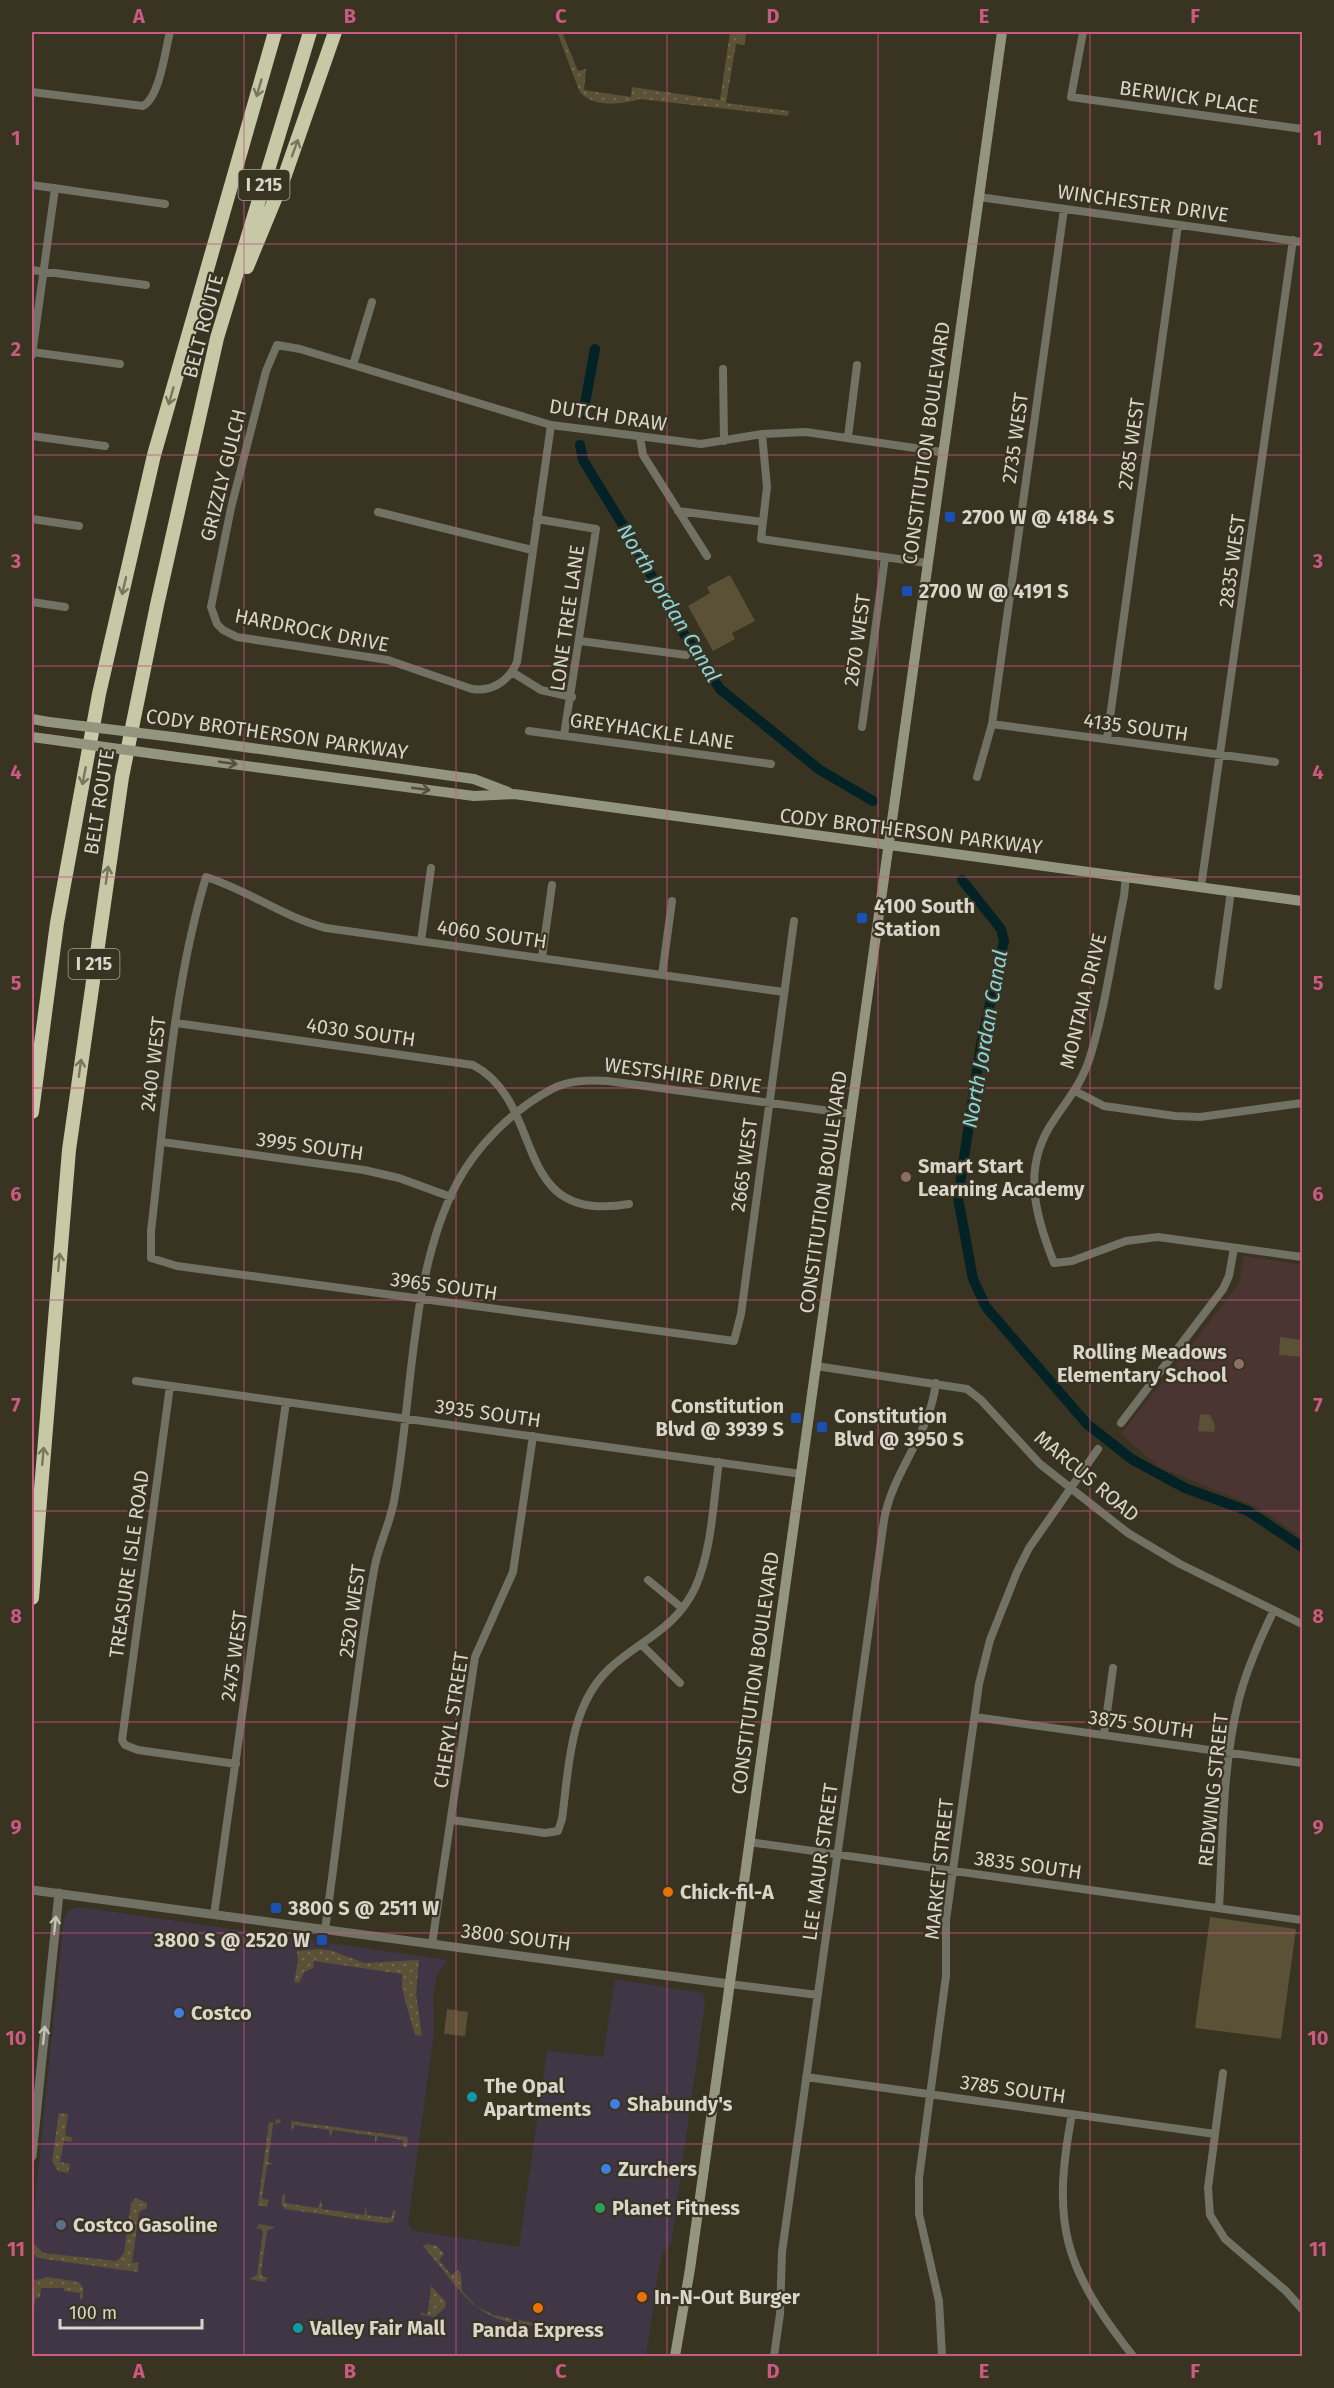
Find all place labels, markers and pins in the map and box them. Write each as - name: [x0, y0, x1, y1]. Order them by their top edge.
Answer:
- place label: 2700 W @ 4184 S: [962, 505, 1114, 529]
- marker: 2700 W @ 4184 S: [943, 510, 957, 524]
- place label: 2700 W @ 4191 S: [919, 579, 1069, 603]
- marker: 2700 W @ 4191 S: [900, 584, 914, 598]
- place label: 4100 South Station: [874, 894, 975, 941]
- marker: 4100 South Station: [855, 911, 869, 925]
- place label: Smart Start Learning Academy: [918, 1154, 1085, 1201]
- marker: Smart Start Learning Academy: [899, 1170, 913, 1184]
- place label: Rolling Meadows Elementary School: [1057, 1340, 1227, 1387]
- marker: Rolling Meadows Elementary School: [1232, 1357, 1246, 1371]
- place label: Constitution Blvd @ 3939 S: [655, 1394, 784, 1441]
- place label: Constitution Blvd @ 3950 S: [834, 1404, 964, 1451]
- marker: Constitution Blvd @ 3939 S: [789, 1411, 803, 1425]
- marker: Constitution Blvd @ 3950 S: [815, 1420, 829, 1434]
- place label: Chick-fil-A: [680, 1880, 775, 1904]
- marker: Chick-fil-A: [661, 1885, 675, 1899]
- place label: 3800 S @ 2511 W: [287, 1896, 439, 1920]
- marker: 3800 S @ 2511 W: [269, 1901, 283, 1915]
- place label: 3800 S @ 2520 W: [153, 1928, 310, 1952]
- marker: 3800 S @ 2520 W: [315, 1933, 329, 1947]
- place label: Costco: [191, 2001, 252, 2025]
- marker: Costco: [172, 2006, 186, 2020]
- place label: The Opal Apartments: [483, 2074, 591, 2121]
- marker: The Opal Apartments: [465, 2090, 479, 2104]
- place label: Shabundy's: [627, 2092, 733, 2116]
- marker: Shabundy's: [608, 2097, 622, 2111]
- place label: Zurchers: [618, 2157, 697, 2181]
- marker: Zurchers: [599, 2162, 613, 2176]
- place label: Planet Fitness: [612, 2196, 740, 2220]
- marker: Planet Fitness: [593, 2201, 607, 2215]
- place label: Costco Gasoline: [73, 2213, 218, 2237]
- marker: Costco Gasoline: [54, 2218, 68, 2232]
- place label: In-N-Out Burger: [654, 2285, 801, 2309]
- marker: In-N-Out Burger: [635, 2290, 649, 2304]
- marker: Panda Express: [531, 2301, 545, 2315]
- place label: Valley Fair Mall: [309, 2316, 445, 2340]
- place label: Panda Express: [472, 2318, 604, 2342]
- marker: Valley Fair Mall: [291, 2321, 305, 2335]

